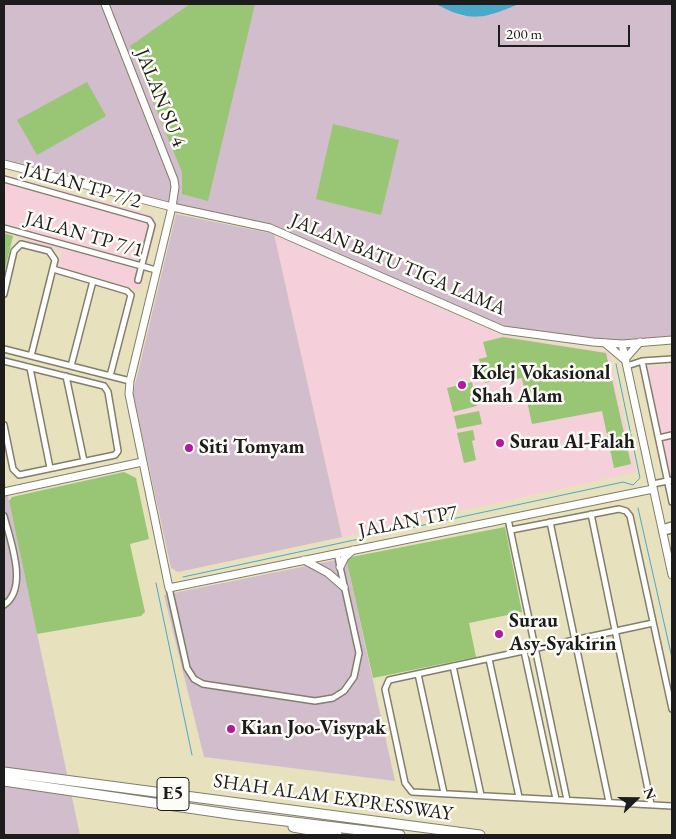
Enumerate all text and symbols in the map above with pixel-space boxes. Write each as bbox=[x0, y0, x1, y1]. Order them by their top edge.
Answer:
scale bar bbox=[501, 15, 634, 47]
text: 200 m bbox=[506, 24, 542, 43]
street label: JALAN SU 4 bbox=[129, 45, 191, 151]
street label: JALAN TP 7/2 bbox=[20, 158, 144, 214]
street label: JALAN TP 7/1 bbox=[22, 207, 146, 263]
street label: JALAN BATU TIGA LAMA bbox=[287, 209, 509, 321]
place label: Kolej Vokasional Shah Alam bbox=[472, 362, 611, 409]
marker: Kolej Vokasional Shah Alam bbox=[456, 379, 468, 391]
place label: Surau Al-Falah bbox=[510, 431, 635, 455]
place label: Siti Tomyam bbox=[199, 436, 305, 460]
marker: Surau Al-Falah bbox=[494, 437, 506, 449]
marker: Siti Tomyam bbox=[183, 442, 195, 454]
street label: JALAN TP7 bbox=[357, 501, 459, 543]
place label: Surau Asy-Syakirin bbox=[509, 610, 617, 657]
marker: Surau Asy-Syakirin bbox=[493, 628, 505, 640]
place label: Kian Joo-Visypak bbox=[241, 717, 386, 741]
marker: Kian Joo-Visypak bbox=[225, 723, 237, 735]
street label: SHAH ALAM EXPRESSWAY bbox=[212, 769, 454, 827]
north arrow bbox=[611, 774, 661, 824]
road number: E5 bbox=[157, 778, 189, 811]
text: N bbox=[639, 785, 660, 802]

